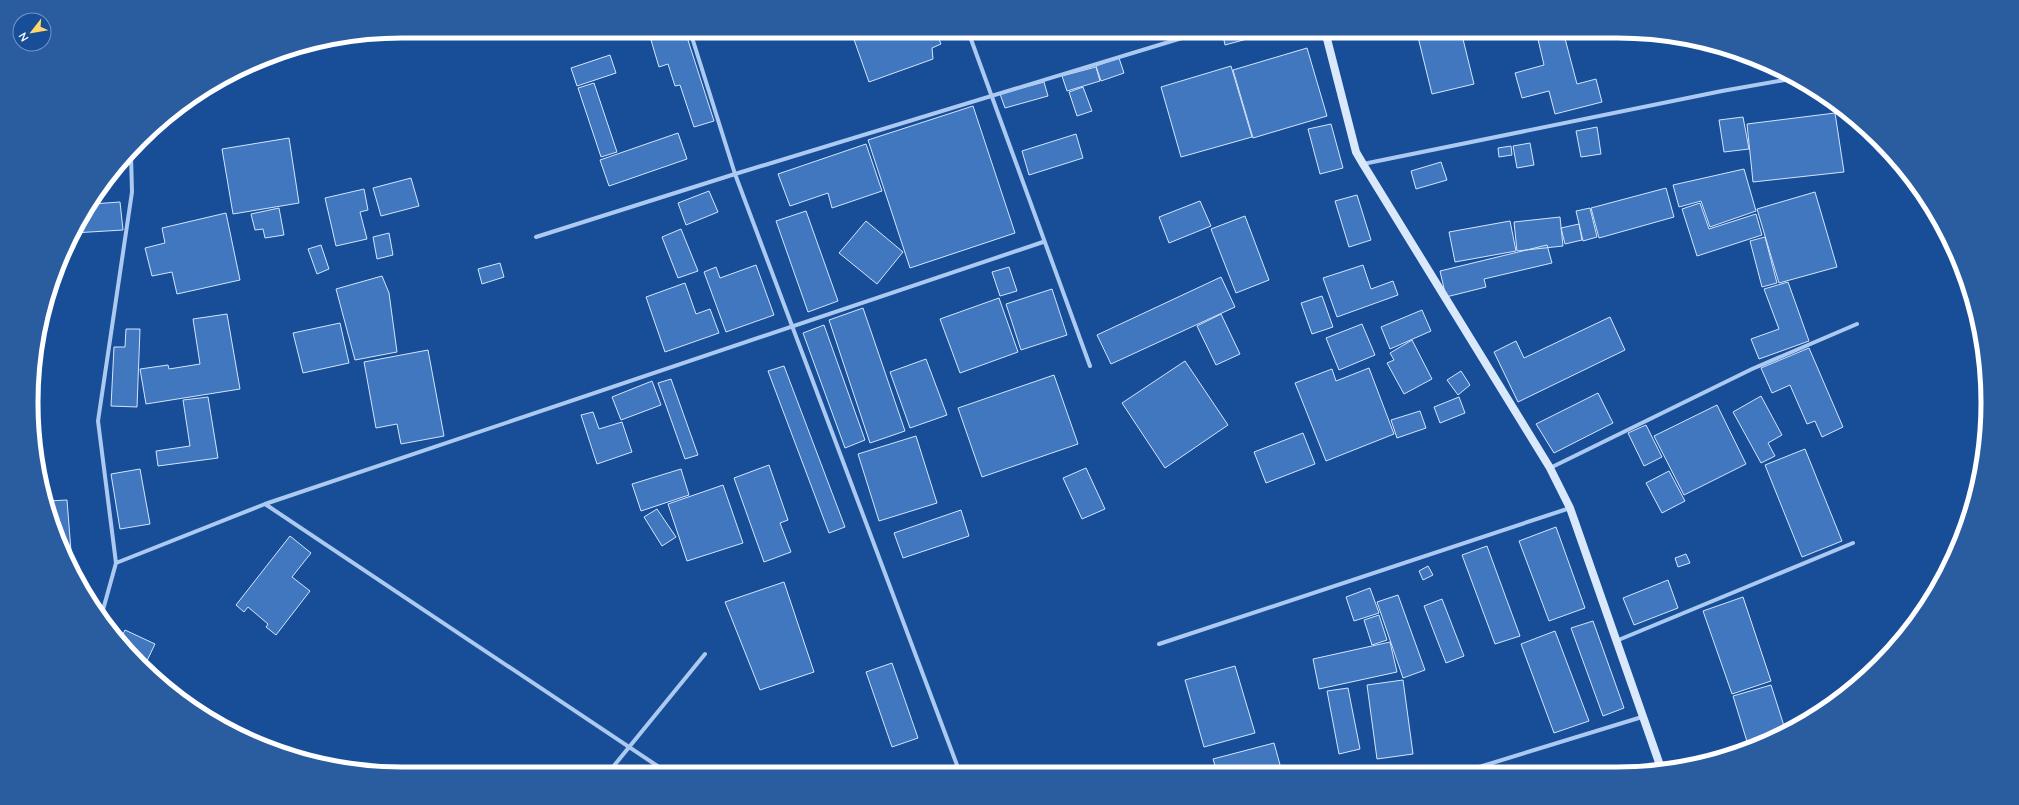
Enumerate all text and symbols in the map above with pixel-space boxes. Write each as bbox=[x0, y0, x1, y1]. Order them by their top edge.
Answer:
north arrow bbox=[12, 12, 52, 52]
text: N bbox=[15, 30, 32, 44]

